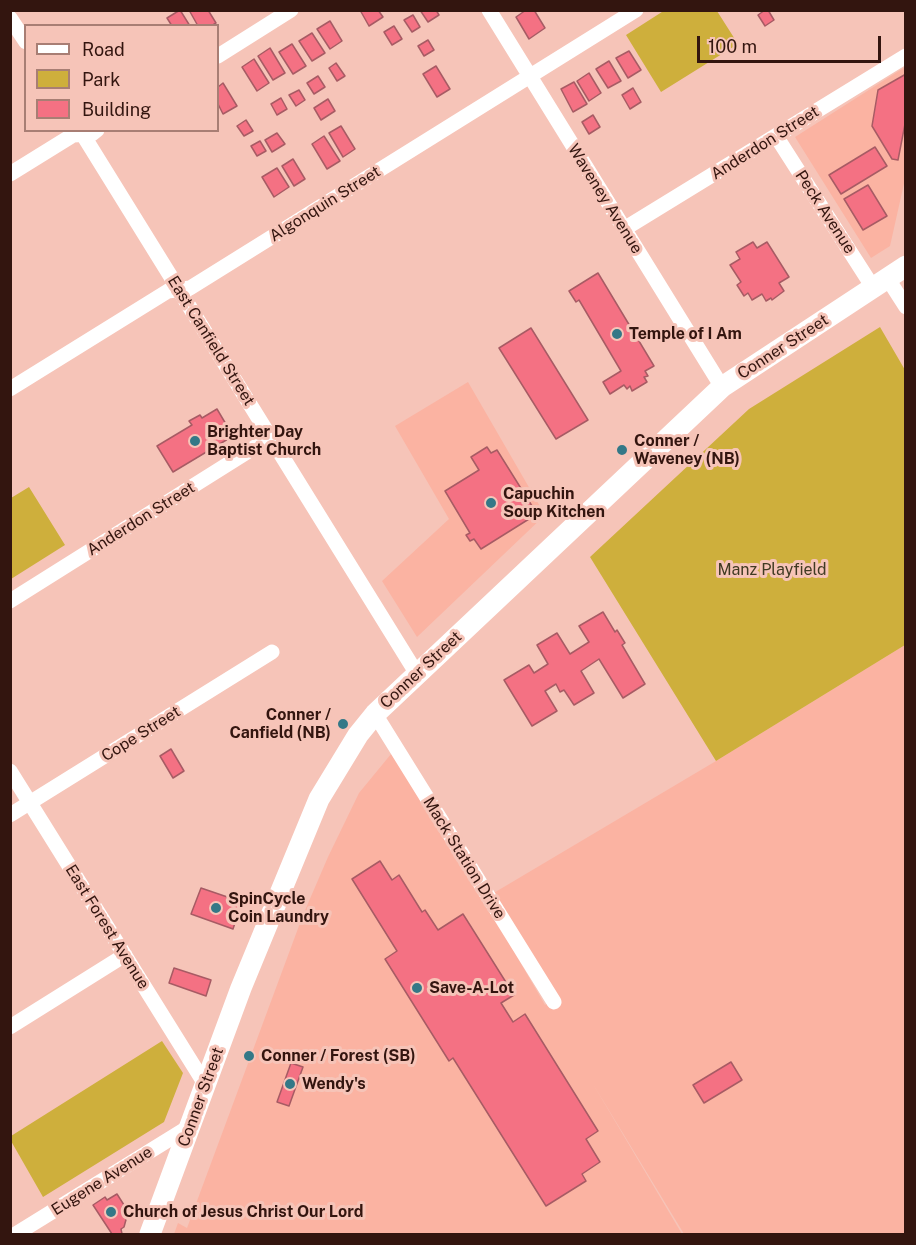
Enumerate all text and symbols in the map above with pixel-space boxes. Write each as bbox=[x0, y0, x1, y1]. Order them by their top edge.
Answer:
legend bbox=[24, 24, 219, 132]
scale bar bbox=[700, 24, 884, 62]
text: 100 m bbox=[708, 36, 757, 57]
text: Road bbox=[82, 39, 125, 60]
text: Park bbox=[82, 69, 120, 90]
text: Building bbox=[82, 99, 151, 120]
street label: Anderdon Street bbox=[707, 102, 823, 184]
street label: Waveney Avenue bbox=[564, 141, 646, 257]
street label: Algonquin Street bbox=[266, 162, 384, 246]
street label: Peck Avenue bbox=[791, 167, 859, 257]
street label: East Canfield Street bbox=[163, 273, 259, 409]
street label: Conner Street bbox=[734, 311, 832, 383]
place label: Temple of I Am bbox=[629, 324, 742, 344]
marker: Temple of I Am bbox=[610, 327, 624, 341]
place label: Brighter Day Baptist Church bbox=[207, 422, 321, 460]
place label: Conner / Waveney (NB) bbox=[634, 431, 740, 469]
marker: Brighter Day Baptist Church bbox=[188, 434, 202, 448]
marker: Conner / Waveney (NB) bbox=[615, 443, 629, 457]
street label: Anderdon Street bbox=[83, 478, 199, 560]
place label: Capuchin Soup Kitchen bbox=[503, 484, 605, 522]
marker: Capuchin Soup Kitchen bbox=[484, 496, 498, 510]
park label: Manz Playfield bbox=[717, 560, 827, 580]
street label: Conner Street bbox=[376, 627, 466, 713]
street label: Cope Street bbox=[98, 702, 184, 766]
place label: Conner / Canfield (NB) bbox=[229, 705, 331, 743]
marker: Conner / Canfield (NB) bbox=[336, 717, 350, 731]
street label: Mack Station Drive bbox=[419, 793, 509, 923]
street label: East Forest Avenue bbox=[61, 861, 153, 993]
place label: SpinCycle Coin Laundry bbox=[228, 889, 329, 927]
marker: SpinCycle Coin Laundry bbox=[209, 901, 223, 915]
place label: Save-A-Lot bbox=[429, 978, 514, 998]
marker: Save-A-Lot bbox=[410, 981, 424, 995]
street label: Conner Street bbox=[174, 1045, 228, 1149]
place label: Conner / Forest (SB) bbox=[261, 1046, 416, 1066]
marker: Conner / Forest (SB) bbox=[242, 1049, 256, 1063]
place label: Wendy's bbox=[302, 1074, 366, 1094]
marker: Wendy's bbox=[283, 1077, 297, 1091]
street label: Eugene Avenue bbox=[48, 1142, 156, 1220]
place label: Church of Jesus Christ Our Lord bbox=[123, 1202, 363, 1222]
marker: Church of Jesus Christ Our Lord bbox=[104, 1205, 118, 1219]

